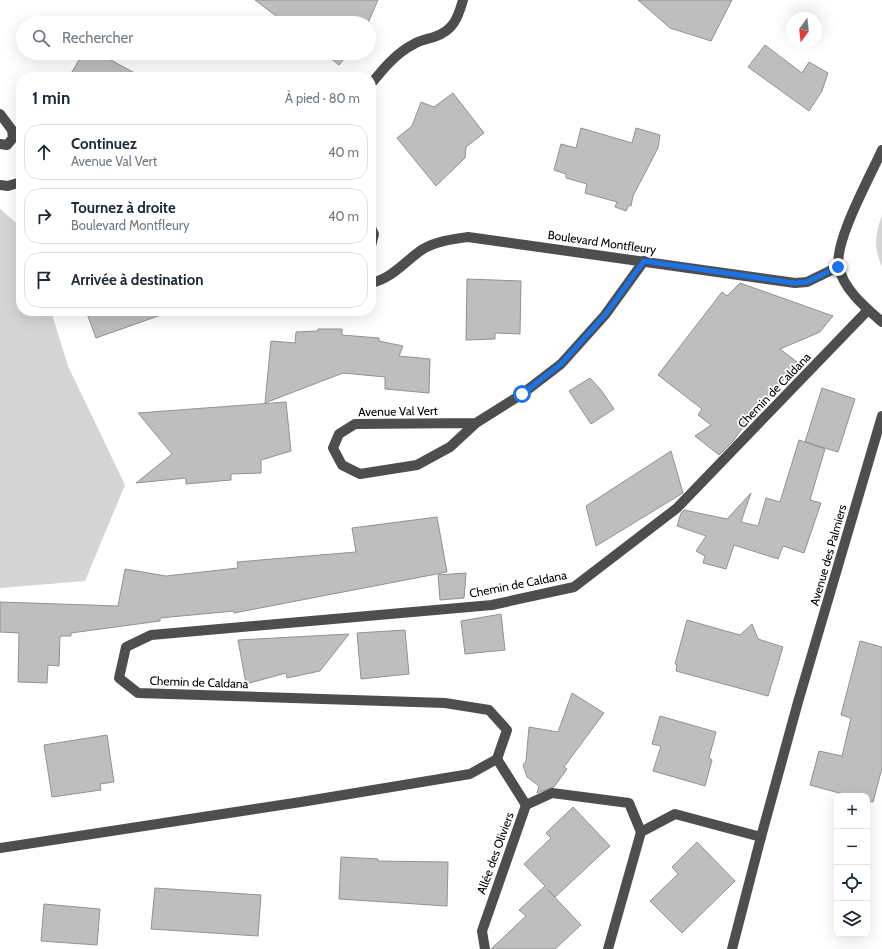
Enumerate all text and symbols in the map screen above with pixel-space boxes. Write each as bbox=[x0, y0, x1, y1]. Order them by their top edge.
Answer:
north arrow bbox=[786, 12, 822, 48]
search box bbox=[16, 16, 376, 60]
icon: search bbox=[30, 27, 52, 49]
text: Rechercher bbox=[62, 29, 133, 47]
text: 1 min bbox=[32, 88, 70, 108]
text: À pied · 80 m bbox=[285, 90, 360, 106]
text: Continuez bbox=[71, 135, 137, 153]
icon: ahead bbox=[33, 141, 55, 163]
text: 40 m bbox=[328, 144, 359, 160]
text: Avenue Val Vert bbox=[71, 153, 157, 169]
text: Tournez à droite bbox=[71, 199, 176, 217]
icon: right bbox=[33, 205, 55, 227]
text: 40 m bbox=[328, 208, 359, 224]
text: Boulevard Montfleury bbox=[71, 217, 190, 233]
street label: Boulevard Montfleury bbox=[547, 227, 657, 257]
route end bbox=[829, 258, 847, 276]
icon: arrive bbox=[33, 269, 55, 291]
text: Arrivée à destination bbox=[71, 271, 203, 289]
street label: Chemin de Caldana bbox=[734, 349, 814, 431]
route start bbox=[513, 385, 531, 403]
street label: Avenue Val Vert bbox=[358, 403, 438, 419]
street label: Avenue des Palmiers bbox=[806, 503, 850, 607]
street label: Chemin de Caldana bbox=[468, 567, 568, 601]
street label: Chemin de Caldana bbox=[149, 673, 249, 691]
map controls bbox=[834, 793, 870, 937]
button: + bbox=[834, 793, 870, 829]
street label: Allée des Oliviers bbox=[473, 810, 517, 896]
button: − bbox=[834, 829, 870, 865]
button: locate bbox=[834, 865, 870, 901]
button: layers bbox=[834, 901, 870, 937]

